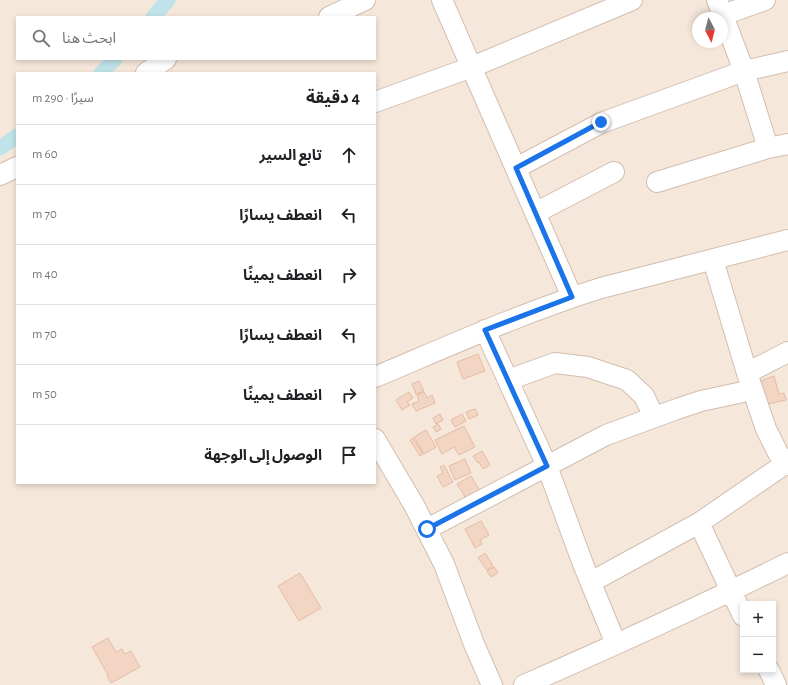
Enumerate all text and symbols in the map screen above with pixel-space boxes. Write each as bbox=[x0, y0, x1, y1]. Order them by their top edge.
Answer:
north arrow bbox=[692, 12, 728, 48]
search box bbox=[16, 16, 376, 60]
icon: search bbox=[30, 27, 52, 49]
text: ابحث هنا bbox=[62, 31, 116, 46]
text: 4 دقيقة bbox=[306, 89, 360, 106]
text: سيرًا · 290 m bbox=[32, 92, 94, 105]
route end bbox=[592, 113, 610, 131]
icon: ahead bbox=[338, 144, 360, 166]
text: 60 m bbox=[32, 148, 58, 161]
text: تابع السير bbox=[260, 148, 322, 163]
icon: left bbox=[338, 204, 360, 226]
text: 70 m bbox=[32, 208, 57, 221]
text: انعطف يسارًا bbox=[239, 208, 322, 223]
icon: right bbox=[338, 264, 360, 286]
text: 40 m bbox=[32, 268, 58, 281]
text: انعطف يمينًا bbox=[243, 268, 322, 283]
icon: left bbox=[338, 324, 360, 346]
text: 70 m bbox=[32, 328, 57, 341]
text: انعطف يسارًا bbox=[239, 328, 322, 343]
icon: right bbox=[338, 384, 360, 406]
text: 50 m bbox=[32, 388, 57, 401]
text: انعطف يمينًا bbox=[243, 388, 322, 403]
icon: arrive bbox=[338, 444, 360, 466]
text: الوصول إلى الوجهة bbox=[204, 448, 322, 463]
route start bbox=[418, 520, 436, 538]
map controls bbox=[740, 601, 776, 673]
button: + bbox=[740, 601, 776, 637]
button: − bbox=[740, 637, 776, 673]

